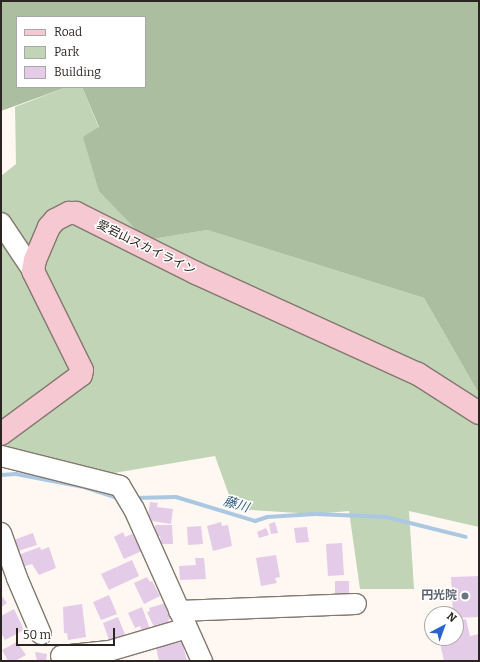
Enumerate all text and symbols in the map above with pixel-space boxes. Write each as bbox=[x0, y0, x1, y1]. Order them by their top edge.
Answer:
legend bbox=[16, 16, 146, 88]
text: Road bbox=[54, 25, 82, 39]
text: Park bbox=[54, 45, 79, 59]
text: Building bbox=[54, 65, 101, 79]
street label: 愛宕山スカイライン bbox=[94, 218, 198, 278]
water label: 藤川 bbox=[221, 494, 251, 516]
place label: 円光院 bbox=[421, 589, 457, 603]
marker: 円光院 bbox=[460, 591, 470, 601]
north arrow bbox=[424, 606, 464, 646]
text: N bbox=[444, 610, 459, 625]
scale bar bbox=[18, 620, 117, 646]
text: 50 m bbox=[23, 628, 51, 642]

